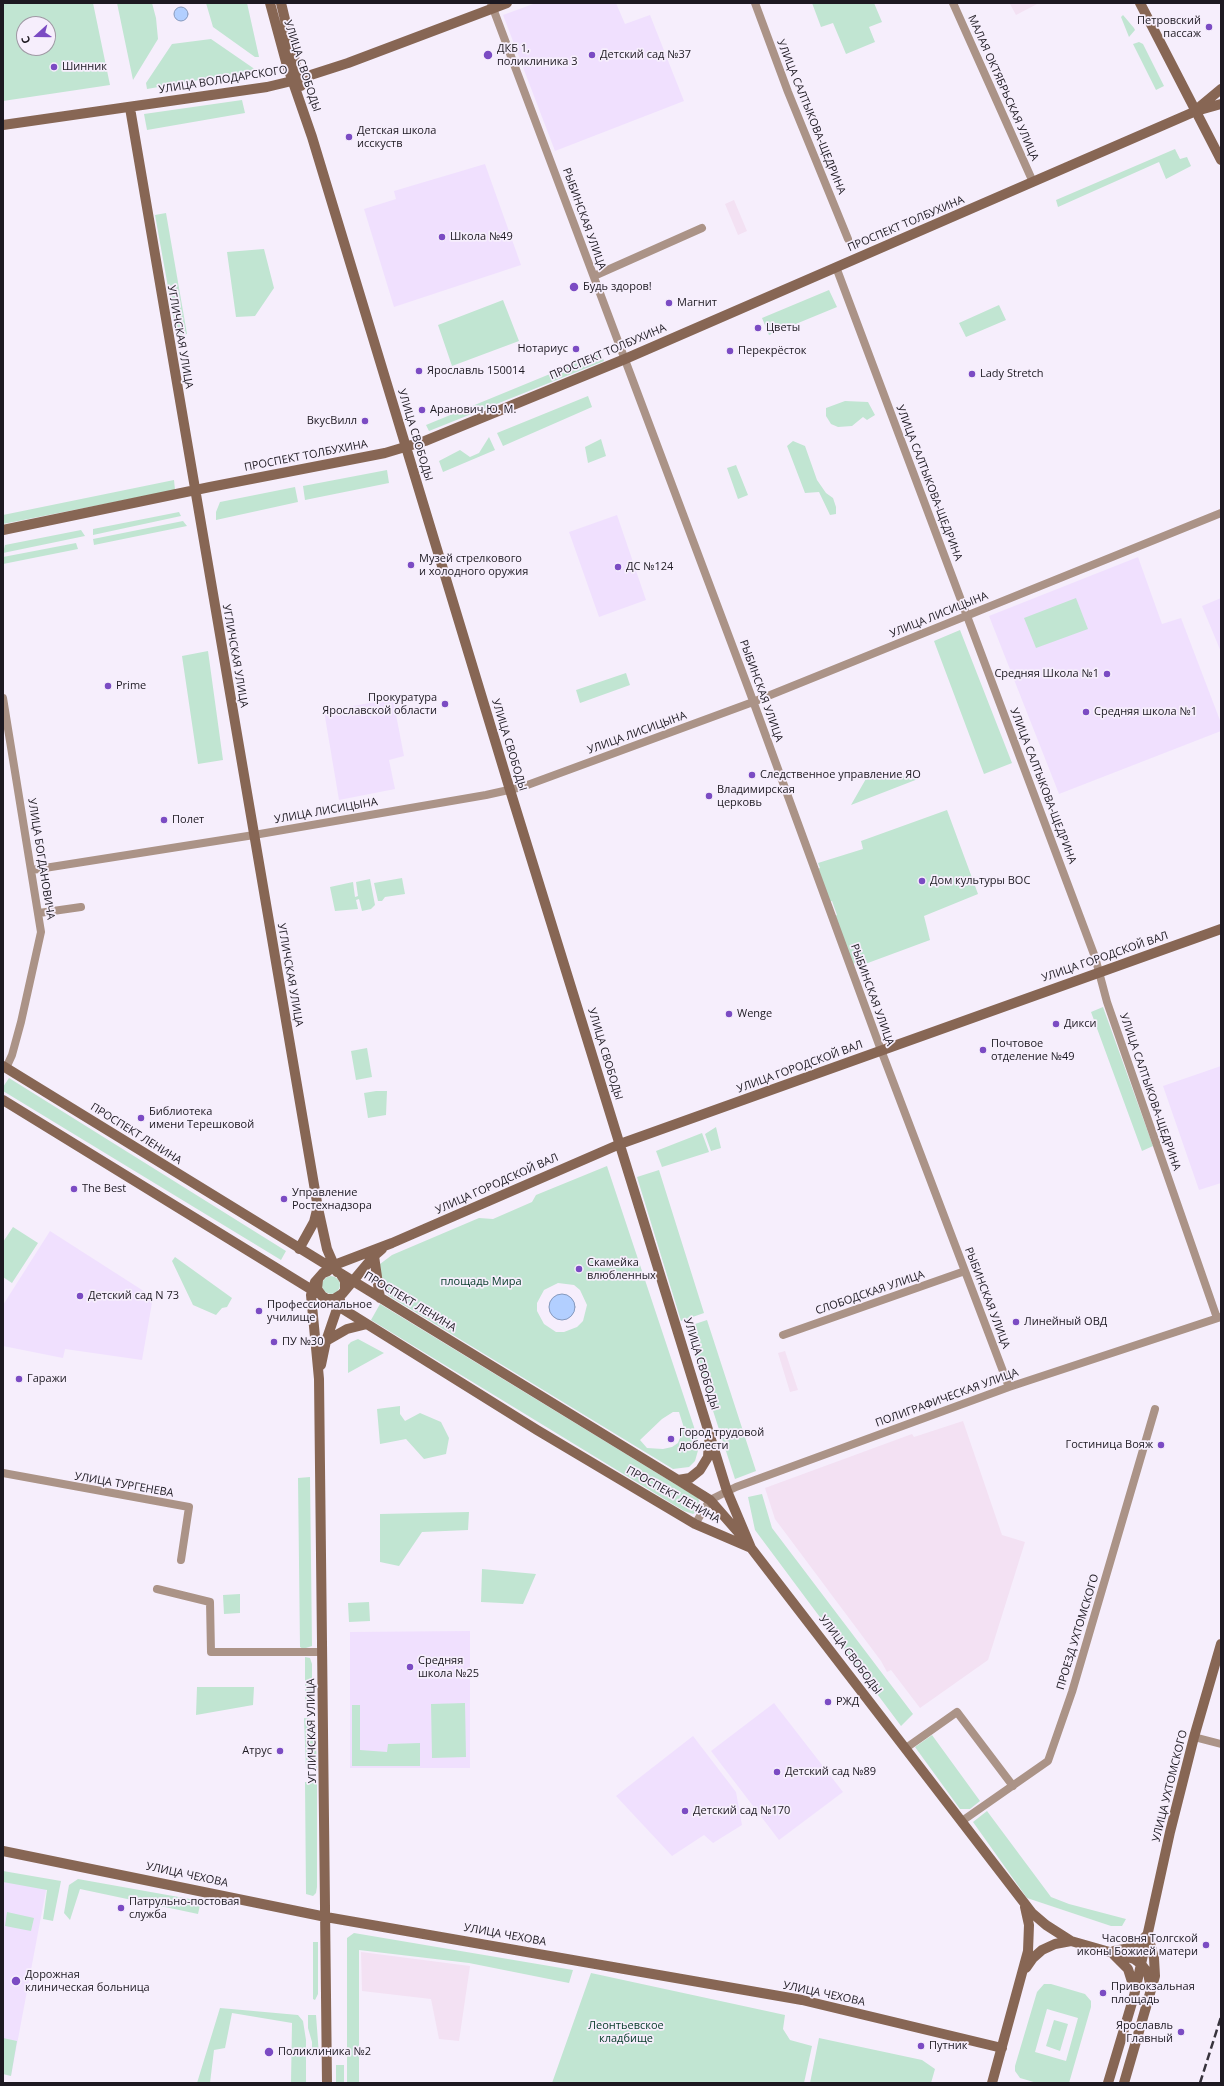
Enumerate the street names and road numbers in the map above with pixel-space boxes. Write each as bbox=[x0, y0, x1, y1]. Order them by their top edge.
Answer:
street label: МАЛАЯ ОКТЯБРЬСКАЯ УЛИЦА bbox=[965, 13, 1041, 163]
street label: УЛИЦА СВОБОДЫ bbox=[281, 19, 323, 113]
street label: УЛИЦА САЛТЫКОВА-ЩЕДРИНА bbox=[774, 38, 848, 196]
street label: УЛИЦА ВОЛОДАРСКОГО bbox=[158, 63, 288, 97]
street label: РЫБИНСКАЯ УЛИЦА bbox=[559, 166, 609, 272]
street label: ПРОСПЕКТ ТОЛБУХИНА bbox=[846, 193, 966, 255]
street label: УГЛИЧСКАЯ УЛИЦА bbox=[164, 284, 196, 390]
street label: ПРОСПЕКТ ТОЛБУХИНА bbox=[548, 321, 668, 383]
street label: УЛИЦА СВОБОДЫ bbox=[395, 387, 435, 483]
street label: УЛИЦА САЛТЫКОВА-ЩЕДРИНА bbox=[893, 403, 965, 563]
street label: ПРОСПЕКТ ТОЛБУХИНА bbox=[243, 438, 369, 474]
street label: УЛИЦА ЛИСИЦЫНА bbox=[888, 589, 990, 641]
street label: УГЛИЧСКАЯ УЛИЦА bbox=[219, 603, 251, 709]
street label: РЫБИНСКАЯ УЛИЦА bbox=[736, 638, 786, 744]
street label: УЛИЦА СВОБОДЫ bbox=[489, 697, 529, 793]
street label: УЛИЦА САЛТЫКОВА-ЩЕДРИНА bbox=[1007, 706, 1079, 866]
street label: УЛИЦА ЛИСИЦЫНА bbox=[586, 709, 688, 757]
street label: УЛИЦА ЛИСИЦЫНА bbox=[273, 795, 379, 827]
street label: УЛИЦА БОГДАНОВИЧА bbox=[25, 797, 57, 921]
street label: УГЛИЧСКАЯ УЛИЦА bbox=[274, 922, 306, 1028]
street label: УЛИЦА ГОРОДСКОЙ ВАЛ bbox=[1040, 929, 1170, 985]
street label: РЫБИНСКАЯ УЛИЦА bbox=[847, 942, 897, 1048]
street label: УЛИЦА СВОБОДЫ bbox=[585, 1006, 625, 1102]
street label: УЛИЦА САЛТЫКОВА-ЩЕДРИНА bbox=[1117, 1011, 1183, 1173]
street label: УЛИЦА ГОРОДСКОЙ ВАЛ bbox=[735, 1038, 865, 1096]
street label: ПРОСПЕКТ ЛЕНИНА bbox=[88, 1101, 184, 1167]
street label: УЛИЦА ГОРОДСКОЙ ВАЛ bbox=[434, 1151, 560, 1217]
street label: РЫБИНСКАЯ УЛИЦА bbox=[962, 1245, 1012, 1351]
street label: СЛОБОДСКАЯ УЛИЦА bbox=[814, 1268, 926, 1318]
street label: ПРОСПЕКТ ЛЕНИНА bbox=[361, 1269, 459, 1335]
street label: УЛИЦА СВОБОДЫ bbox=[681, 1316, 721, 1412]
street label: ПОЛИГРАФИЧЕСКАЯ УЛИЦА bbox=[874, 1366, 1020, 1430]
street label: ПРОСПЕКТ ЛЕНИНА bbox=[624, 1464, 722, 1526]
street label: УЛИЦА ТУРГЕНЕВА bbox=[73, 1470, 175, 1500]
street label: ПРОЕЗД УХТОМСКОГО bbox=[1054, 1573, 1102, 1691]
street label: УЛИЦА СВОБОДЫ bbox=[816, 1613, 884, 1697]
street label: УГЛИЧСКАЯ УЛИЦА bbox=[304, 1679, 320, 1783]
street label: УЛИЦА УХТОМСКОГО bbox=[1150, 1729, 1190, 1843]
street label: УЛИЦА ЧЕХОВА bbox=[145, 1860, 229, 1890]
street label: УЛИЦА ЧЕХОВА bbox=[463, 1921, 547, 1949]
street label: УЛИЦА ЧЕХОВА bbox=[782, 1979, 866, 2009]

